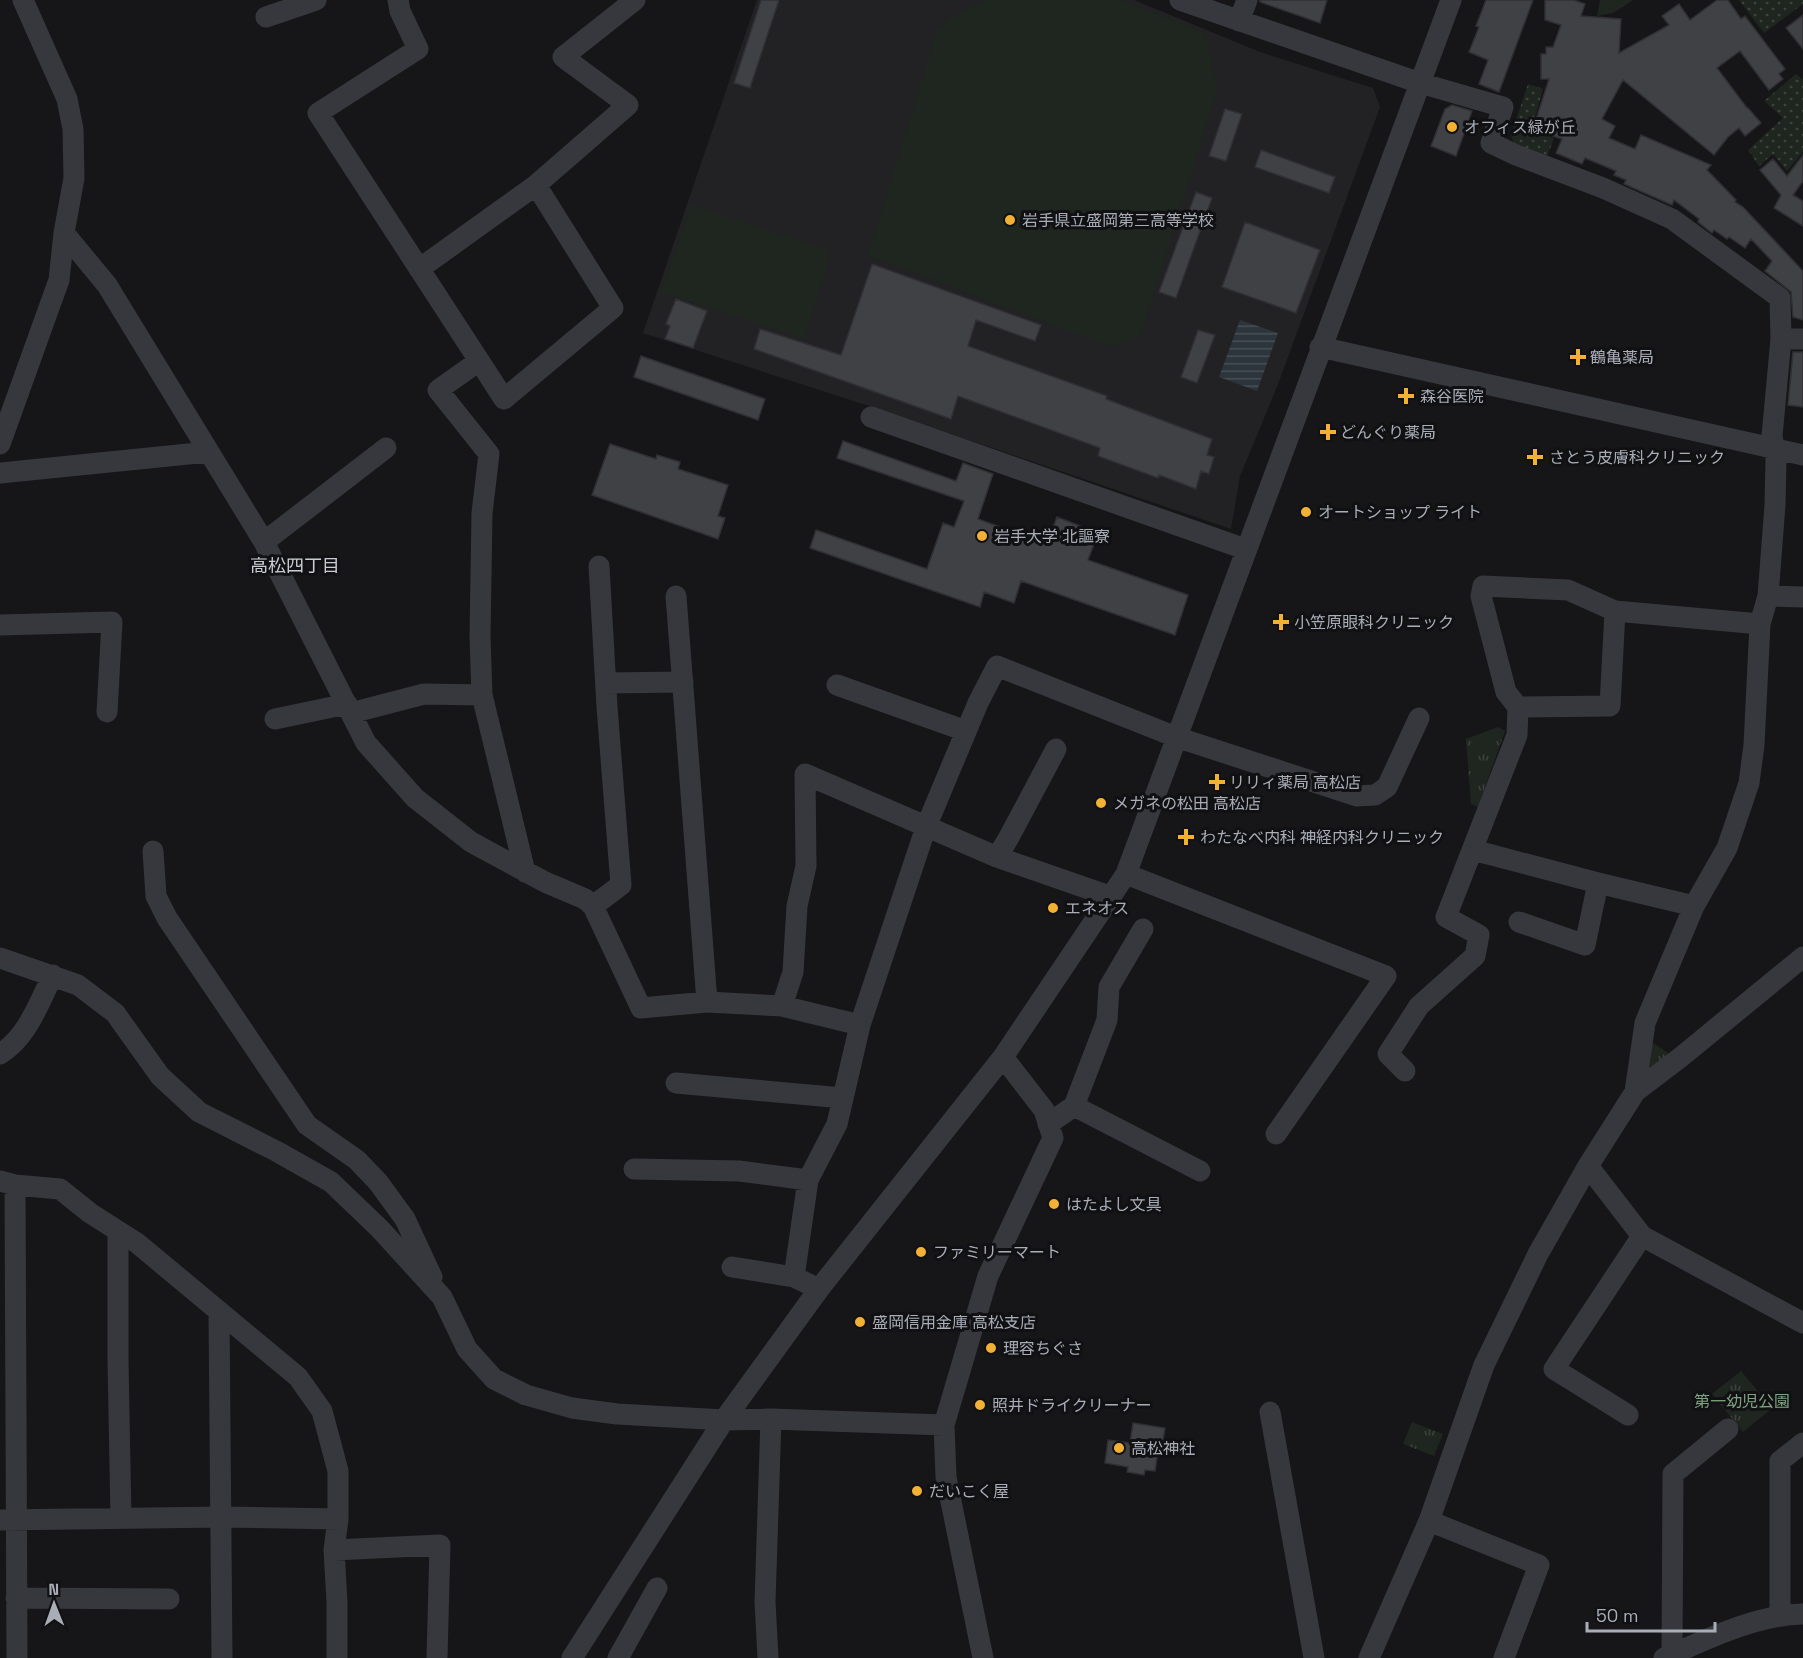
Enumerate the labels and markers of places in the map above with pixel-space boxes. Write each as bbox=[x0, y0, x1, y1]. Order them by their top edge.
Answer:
place label: オフィス緑が丘 bbox=[1464, 117, 1576, 138]
marker: オフィス緑が丘 bbox=[1445, 120, 1459, 134]
place label: 岩手県立盛岡第三高等学校 bbox=[1022, 210, 1214, 231]
marker: 岩手県立盛岡第三高等学校 bbox=[1003, 213, 1017, 227]
place label: 鶴亀薬局 bbox=[1590, 347, 1654, 368]
marker: 鶴亀薬局 bbox=[1571, 350, 1585, 364]
place label: 森谷医院 bbox=[1420, 386, 1484, 407]
marker: 森谷医院 bbox=[1397, 387, 1415, 405]
place label: どんぐり薬局 bbox=[1340, 422, 1436, 443]
marker: どんぐり薬局 bbox=[1321, 425, 1335, 439]
place label: さとう皮膚科クリニック bbox=[1549, 447, 1725, 468]
marker: さとう皮膚科クリニック bbox=[1526, 448, 1544, 466]
place label: オートショップ ライト bbox=[1318, 502, 1482, 523]
marker: オートショップ ライト bbox=[1299, 505, 1313, 519]
place label: 岩手大学 北謳寮 bbox=[994, 526, 1110, 547]
marker: 岩手大学 北謳寮 bbox=[975, 529, 989, 543]
place label: 小笠原眼科クリニック bbox=[1294, 612, 1454, 633]
marker: 小笠原眼科クリニック bbox=[1272, 613, 1290, 631]
place label: リリィ薬局 高松店 bbox=[1229, 772, 1361, 793]
marker: リリィ薬局 高松店 bbox=[1210, 775, 1224, 789]
place label: メガネの松田 高松店 bbox=[1113, 793, 1261, 814]
marker: メガネの松田 高松店 bbox=[1094, 796, 1108, 810]
place label: わたなべ内科 神経内科クリニック bbox=[1200, 827, 1444, 848]
marker: わたなべ内科 神経内科クリニック bbox=[1177, 828, 1195, 846]
place label: エネオス bbox=[1065, 898, 1129, 919]
marker: エネオス bbox=[1046, 901, 1060, 915]
place label: はたよし文具 bbox=[1066, 1194, 1162, 1215]
marker: はたよし文具 bbox=[1047, 1197, 1061, 1211]
place label: ファミリーマート bbox=[933, 1242, 1061, 1263]
marker: ファミリーマート bbox=[914, 1245, 928, 1259]
place label: 盛岡信用金庫 高松支店 bbox=[872, 1312, 1036, 1333]
marker: 盛岡信用金庫 高松支店 bbox=[853, 1315, 867, 1329]
place label: 理容ちぐさ bbox=[1003, 1338, 1083, 1359]
marker: 理容ちぐさ bbox=[984, 1341, 998, 1355]
place label: 照井ドライクリーナー bbox=[992, 1395, 1152, 1416]
marker: 照井ドライクリーナー bbox=[973, 1398, 987, 1412]
place label: 高松神社 bbox=[1131, 1438, 1195, 1459]
marker: 高松神社 bbox=[1112, 1441, 1126, 1455]
place label: だいこく屋 bbox=[929, 1481, 1009, 1502]
marker: だいこく屋 bbox=[910, 1484, 924, 1498]

